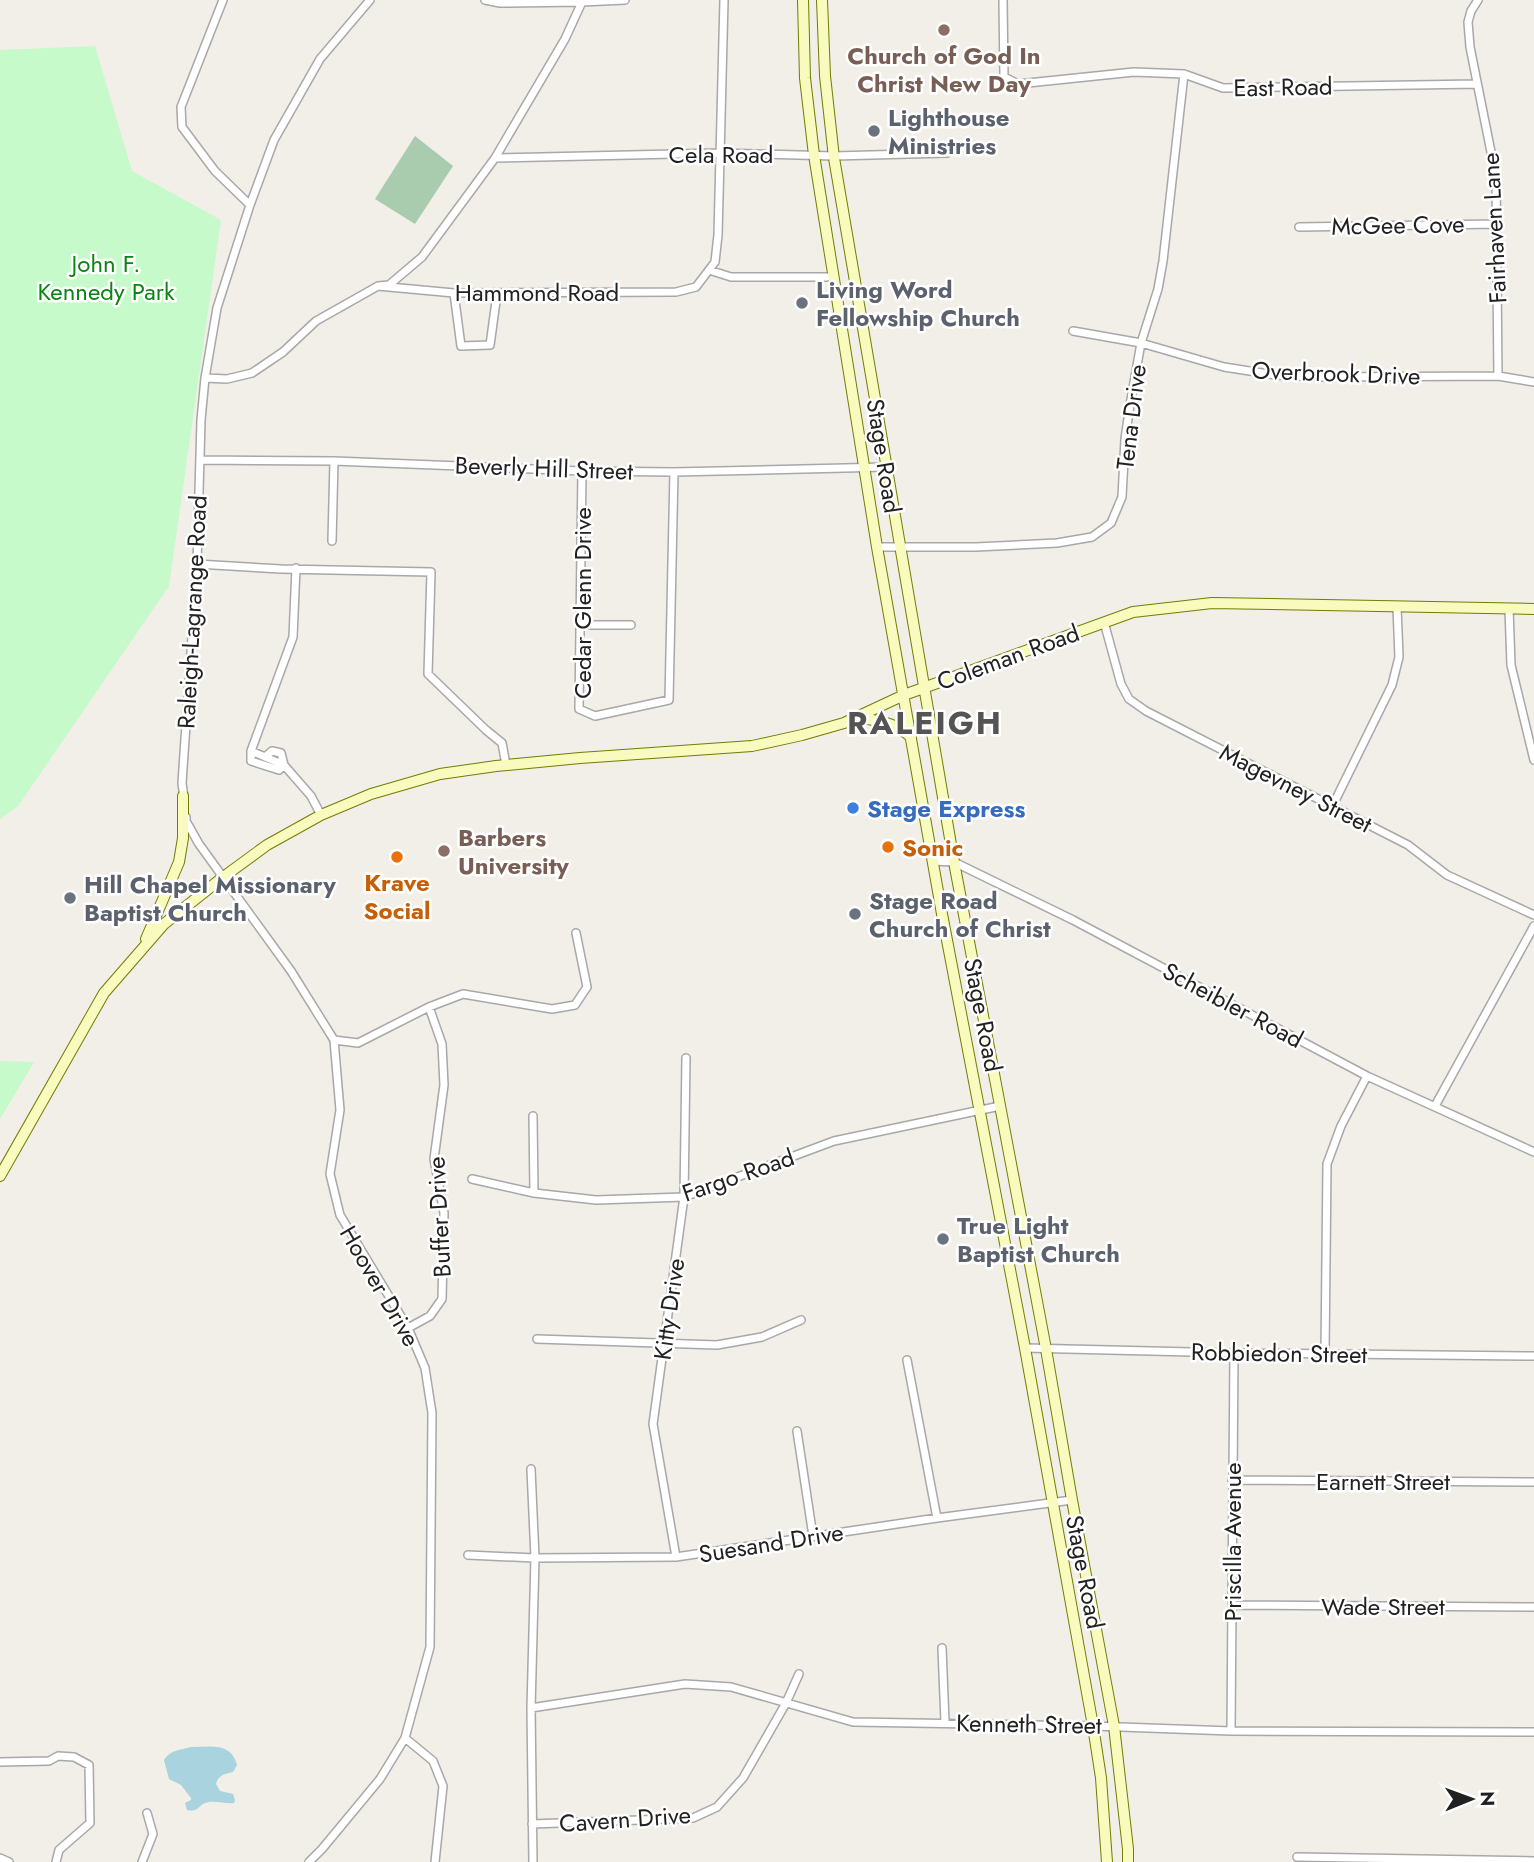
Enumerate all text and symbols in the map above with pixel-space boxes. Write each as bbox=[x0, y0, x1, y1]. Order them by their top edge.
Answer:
marker: Church of God In Christ New Day bbox=[936, 22, 952, 38]
place label: Church of God In Christ New Day bbox=[847, 38, 1041, 101]
street label: East Road bbox=[1233, 69, 1333, 105]
place label: Lighthouse Ministries bbox=[888, 100, 1010, 163]
marker: Lighthouse Ministries bbox=[866, 123, 882, 139]
street label: Cela Road bbox=[669, 137, 773, 172]
street label: Fairhaven Lane bbox=[1473, 152, 1515, 304]
street label: McGee Cove bbox=[1331, 206, 1465, 244]
park label: John F. Kennedy Park bbox=[38, 246, 175, 309]
place label: Living Word Fellowship Church bbox=[816, 272, 1020, 335]
street label: Hammond Road bbox=[455, 275, 619, 310]
marker: Living Word Fellowship Church bbox=[794, 295, 810, 311]
street label: Overbrook Drive bbox=[1251, 353, 1421, 393]
street label: Tena Drive bbox=[1107, 362, 1155, 472]
street label: Stage Road bbox=[858, 396, 910, 516]
street label: Beverly Hill Street bbox=[454, 447, 634, 489]
street label: Raleigh-Lagrange Road bbox=[168, 494, 216, 730]
street label: Cedar Glenn Drive bbox=[565, 507, 600, 699]
street label: Coleman Road bbox=[932, 615, 1084, 699]
district label: RALEIGH bbox=[847, 700, 1003, 746]
street label: Magevney Street bbox=[1214, 735, 1378, 842]
place label: Stage Express bbox=[867, 791, 1025, 826]
marker: Stage Express bbox=[845, 800, 861, 816]
place label: Barbers University bbox=[458, 820, 569, 883]
place label: Sonic bbox=[902, 830, 963, 865]
marker: Sonic bbox=[880, 839, 896, 855]
marker: Barbers University bbox=[436, 843, 452, 859]
marker: Krave Social bbox=[389, 849, 405, 865]
place label: Krave Social bbox=[363, 865, 431, 928]
place label: Hill Chapel Missionary Baptist Church bbox=[84, 867, 336, 930]
place label: Stage Road Church of Christ bbox=[869, 883, 1051, 946]
marker: Hill Chapel Missionary Baptist Church bbox=[62, 890, 78, 906]
marker: Stage Road Church of Christ bbox=[847, 906, 863, 922]
street label: Scheibler Road bbox=[1157, 953, 1309, 1057]
street label: Stage Road bbox=[955, 955, 1011, 1075]
street label: Fargo Road bbox=[677, 1139, 799, 1211]
street label: Buffer Drive bbox=[418, 1156, 460, 1278]
place label: True Light Baptist Church bbox=[957, 1208, 1120, 1271]
street label: Hoover Drive bbox=[331, 1219, 429, 1353]
marker: True Light Baptist Church bbox=[935, 1231, 951, 1247]
street label: Kitty Drive bbox=[645, 1256, 693, 1362]
street label: Robbiedon Street bbox=[1191, 1334, 1368, 1372]
street label: Priscilla Avenue bbox=[1215, 1462, 1250, 1622]
street label: Earnett Street bbox=[1316, 1464, 1450, 1499]
street label: Stage Road bbox=[1057, 1512, 1113, 1632]
street label: Suesand Drive bbox=[696, 1514, 846, 1572]
street label: Wade Street bbox=[1321, 1589, 1445, 1624]
street label: Kenneth Street bbox=[956, 1705, 1102, 1743]
north arrow bbox=[1436, 1764, 1506, 1834]
text: N bbox=[1474, 1791, 1501, 1806]
street label: Cavern Drive bbox=[558, 1797, 692, 1841]

